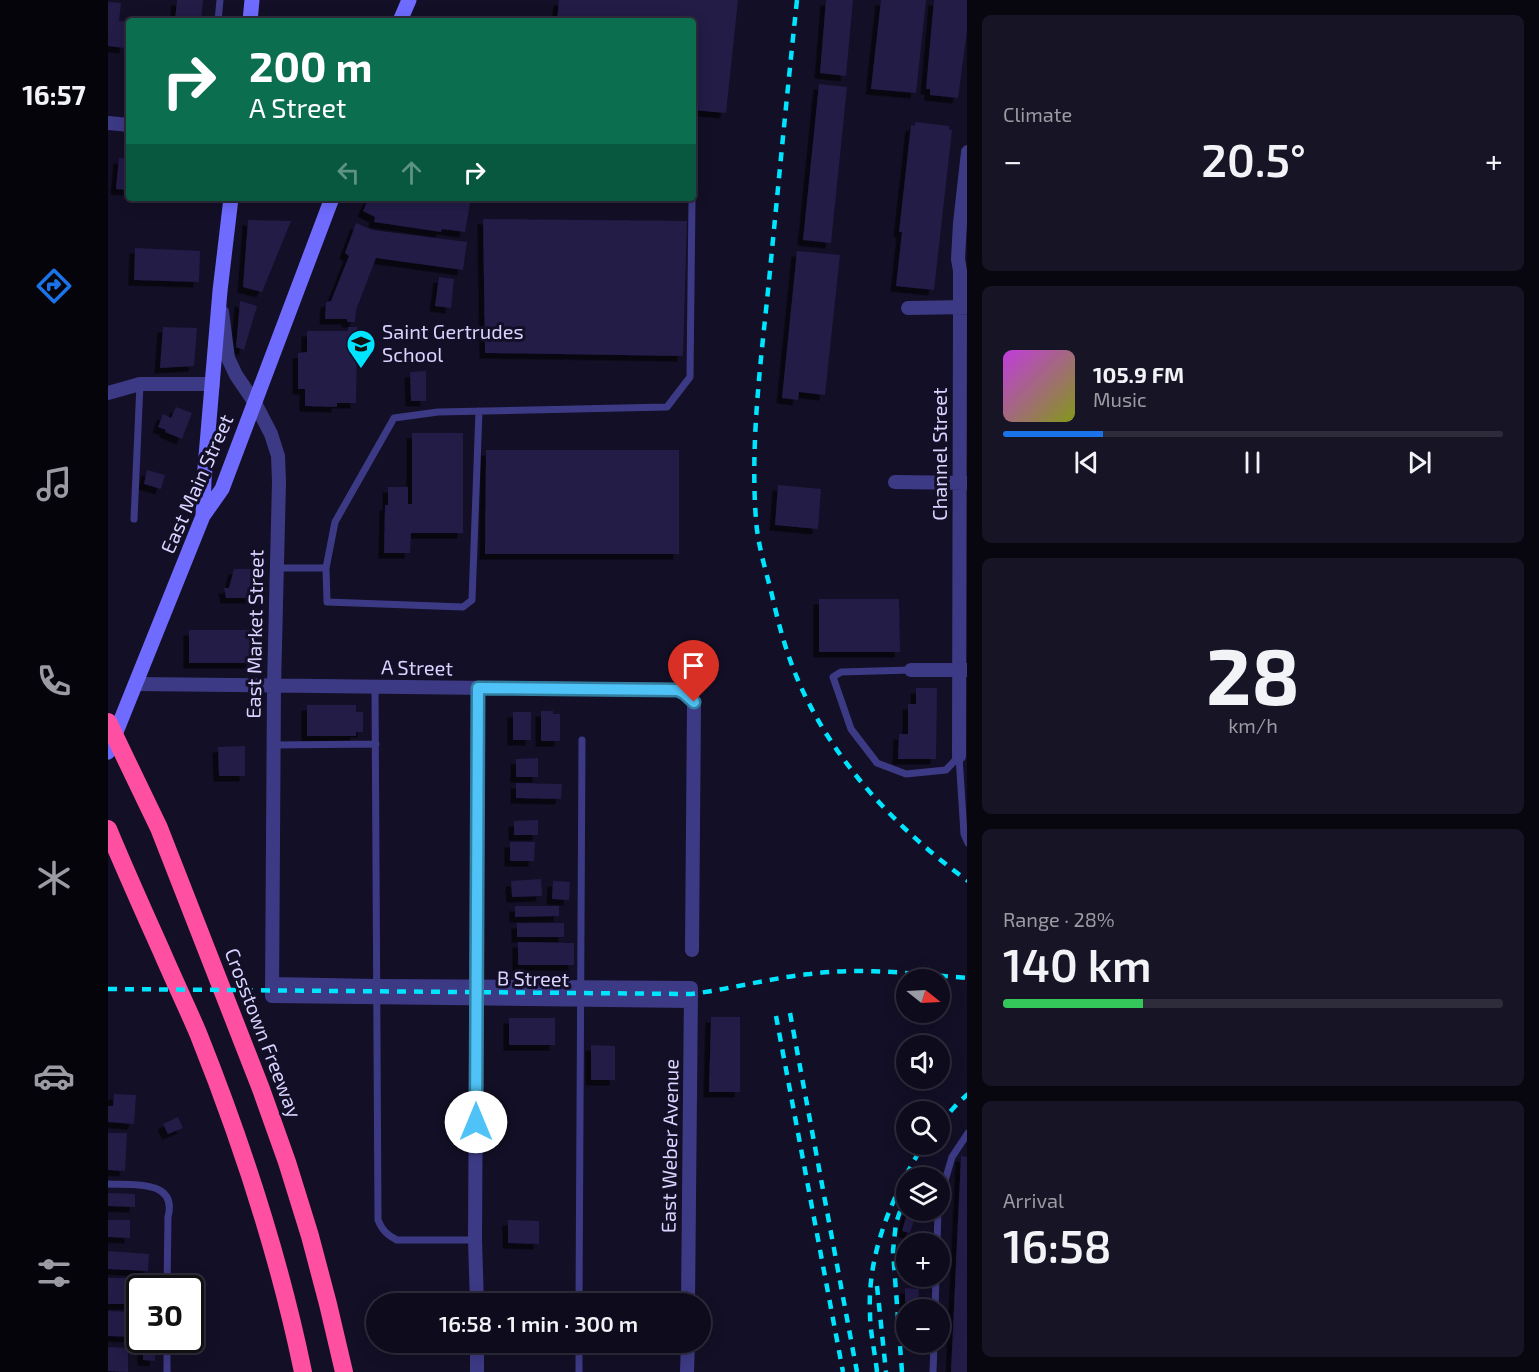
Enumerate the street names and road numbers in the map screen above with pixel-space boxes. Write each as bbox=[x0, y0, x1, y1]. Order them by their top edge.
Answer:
street label: Channel Street bbox=[927, 387, 951, 521]
street label: East Main Street bbox=[155, 410, 238, 557]
street label: East Market Street bbox=[241, 549, 267, 719]
street label: A Street bbox=[381, 654, 454, 680]
street label: Crosstown Freeway bbox=[220, 944, 308, 1121]
street label: B Street bbox=[497, 965, 570, 991]
street label: East Weber Avenue bbox=[655, 1059, 683, 1233]

